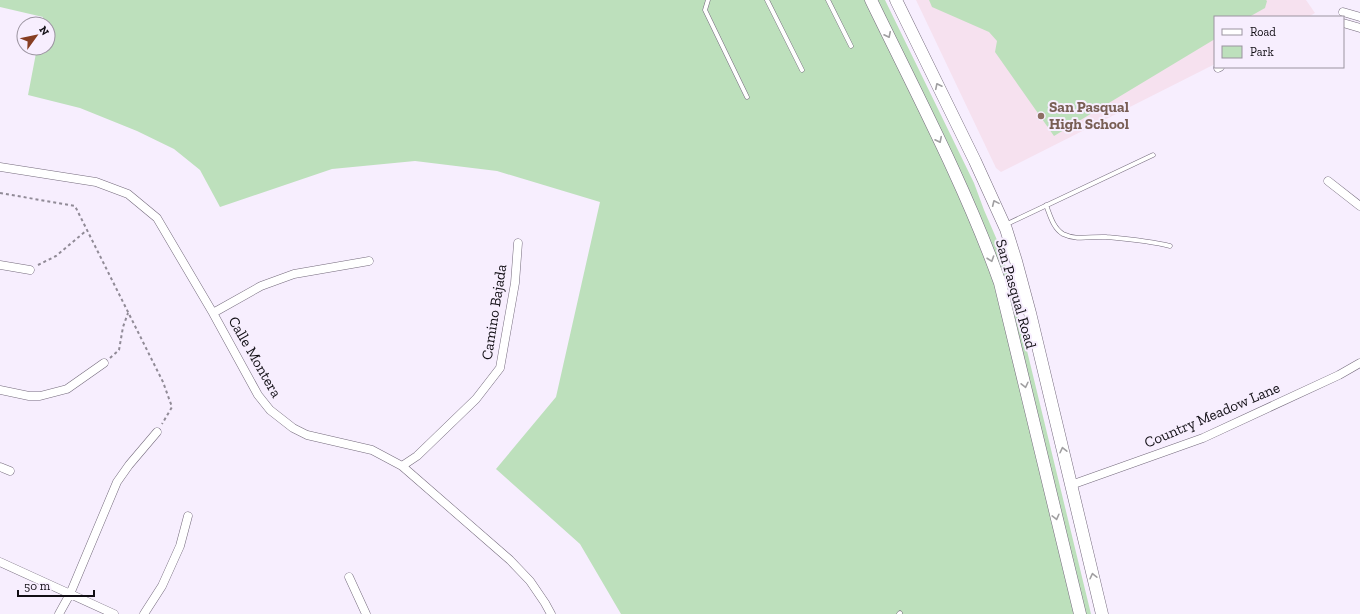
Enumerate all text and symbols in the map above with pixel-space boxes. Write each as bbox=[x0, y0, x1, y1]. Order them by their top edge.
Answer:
north arrow bbox=[16, 16, 56, 56]
legend bbox=[1214, 16, 1344, 68]
text: N bbox=[36, 24, 52, 38]
text: Road bbox=[1250, 25, 1276, 39]
one-way arrow bbox=[883, 31, 891, 38]
text: Park bbox=[1250, 45, 1275, 59]
one-way arrow bbox=[935, 83, 943, 91]
place label: San Pasqual High School bbox=[1049, 98, 1129, 133]
marker: San Pasqual High School bbox=[1036, 111, 1046, 121]
one-way arrow bbox=[934, 135, 942, 143]
one-way arrow bbox=[991, 200, 999, 207]
street label: San Pasqual Road bbox=[992, 237, 1040, 351]
one-way arrow bbox=[986, 256, 995, 263]
street label: Camino Bajada bbox=[478, 263, 510, 361]
street label: Calle Montera bbox=[225, 313, 285, 401]
street label: Country Meadow Lane bbox=[1141, 378, 1283, 452]
one-way arrow bbox=[1020, 382, 1028, 388]
one-way arrow bbox=[1059, 446, 1067, 453]
one-way arrow bbox=[1052, 514, 1060, 520]
scale bar bbox=[18, 572, 94, 598]
one-way arrow bbox=[1090, 573, 1098, 579]
text: 50 m bbox=[24, 579, 51, 593]

